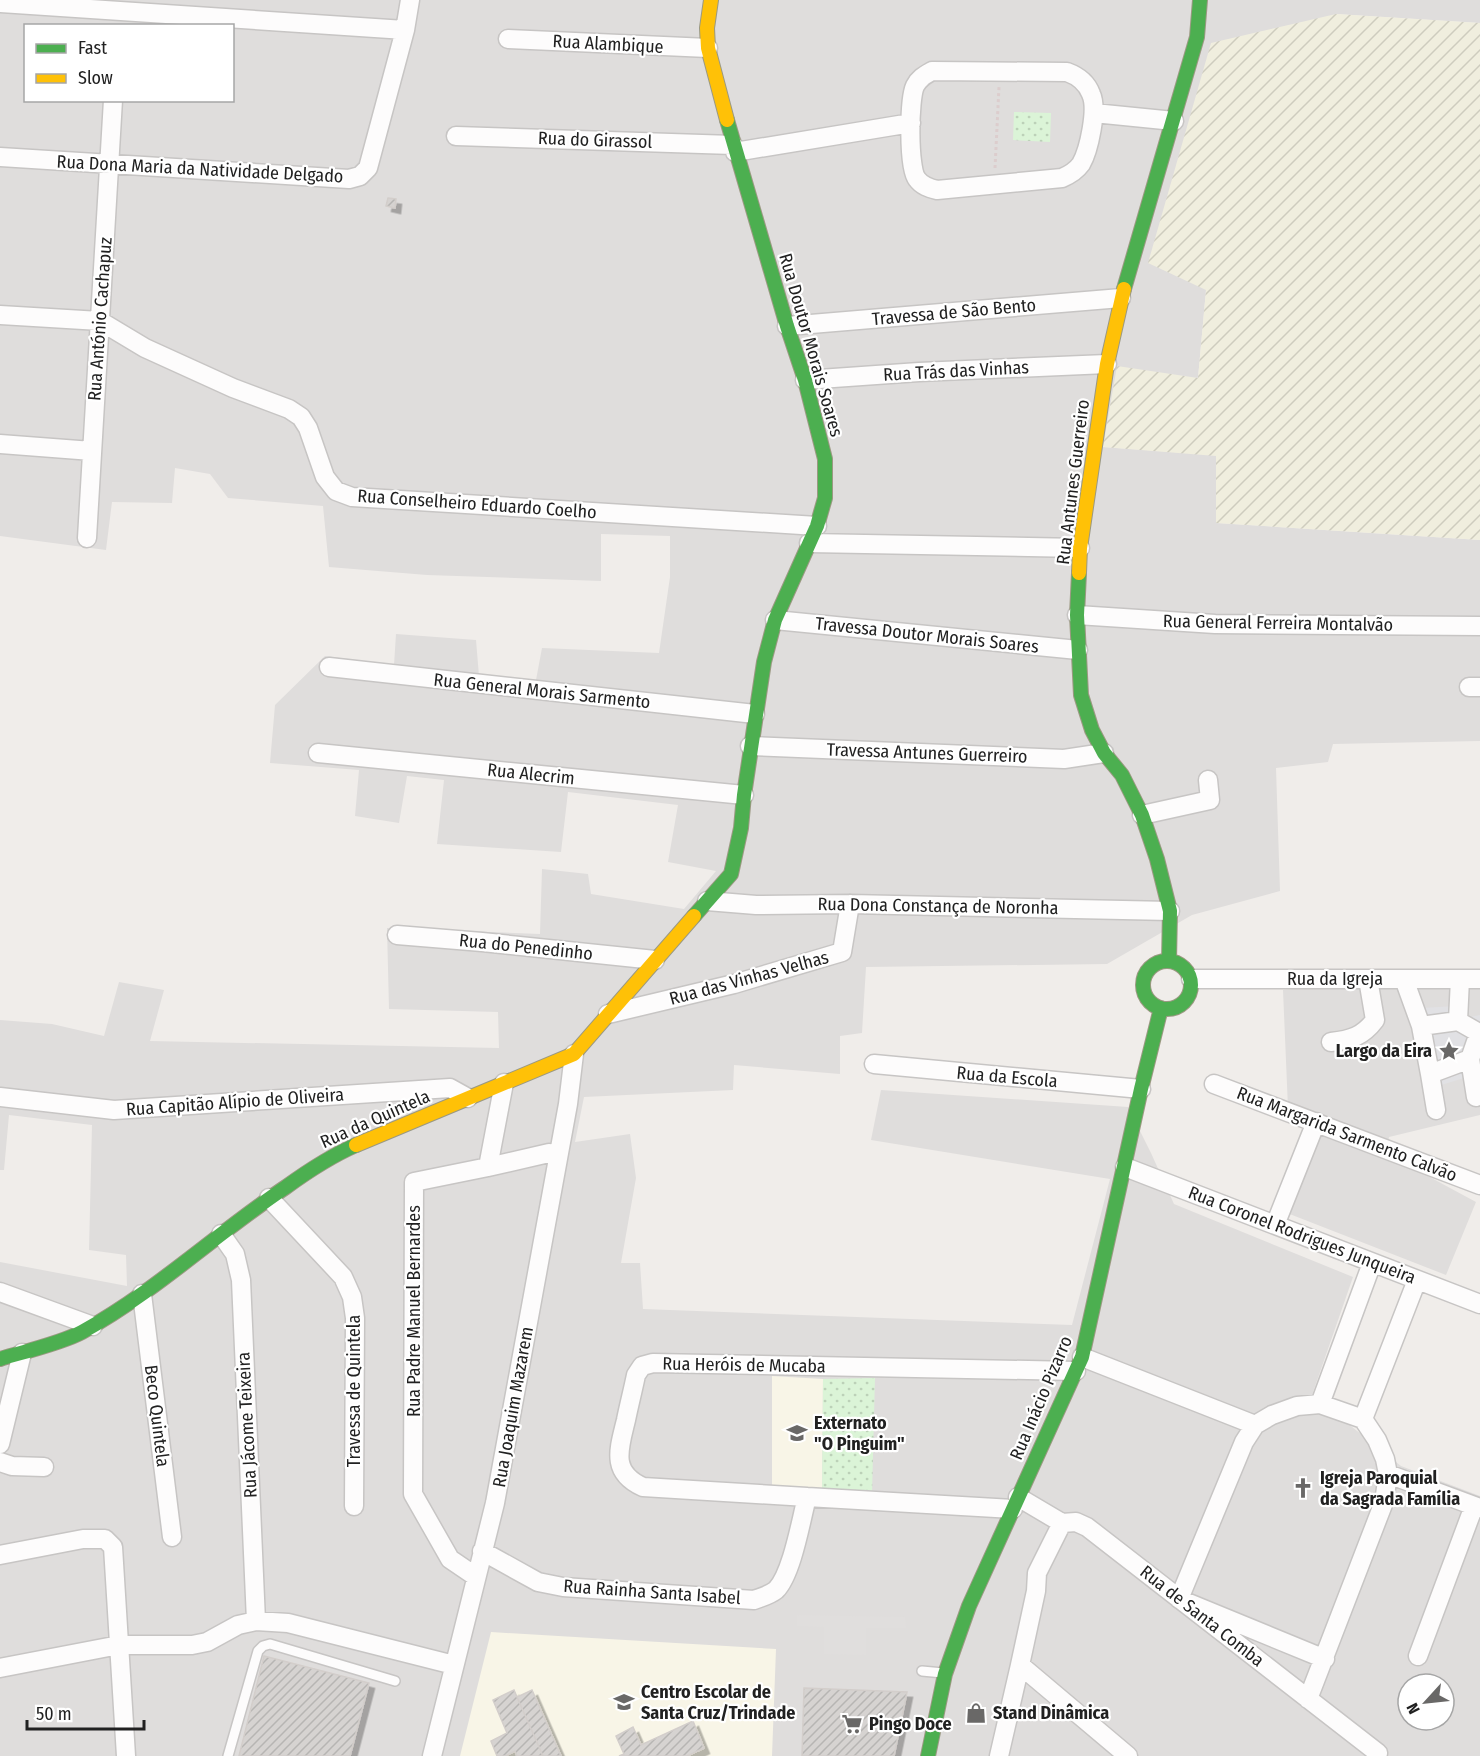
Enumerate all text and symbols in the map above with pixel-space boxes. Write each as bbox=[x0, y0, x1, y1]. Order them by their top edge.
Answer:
legend bbox=[24, 24, 234, 102]
street label: Rua Alambique bbox=[552, 30, 664, 58]
text: Fast bbox=[78, 37, 107, 59]
text: Slow bbox=[78, 67, 113, 89]
street label: Rua do Girassol bbox=[537, 127, 653, 153]
street label: Rua Dona Maria da Natividade Delgado bbox=[56, 151, 344, 187]
street label: Rua António Cachapuz bbox=[83, 236, 117, 402]
street label: Rua Doutor Morais Soares bbox=[774, 251, 848, 440]
street label: Travessa de São Bento bbox=[871, 294, 1037, 330]
street label: Rua Trás das Vinhas bbox=[883, 356, 1030, 386]
street label: Rua Antunes Guerreiro bbox=[1052, 398, 1094, 566]
street label: Rua Conselheiro Eduardo Coelho bbox=[357, 485, 597, 523]
street label: Rua General Ferreira Montalvão bbox=[1163, 610, 1393, 636]
street label: Travessa Doutor Morais Soares bbox=[814, 612, 1040, 658]
street label: Rua General Morais Sarmento bbox=[433, 669, 651, 713]
street label: Travessa Antunes Guerreiro bbox=[826, 739, 1028, 767]
street label: Rua Alecrim bbox=[486, 758, 576, 790]
street label: Rua Dona Constança de Noronha bbox=[817, 893, 1059, 919]
street label: Rua do Penedinho bbox=[458, 929, 594, 965]
street label: Rua das Vinhas Velhas bbox=[667, 946, 831, 1010]
street label: Rua da Igreja bbox=[1287, 968, 1383, 990]
place icon: Largo da Eira bbox=[1437, 1039, 1461, 1063]
place label: Largo da Eira bbox=[1336, 1040, 1432, 1062]
street label: Rua da Escola bbox=[956, 1062, 1059, 1092]
street label: Rua Margarida Sarmento Calvão bbox=[1234, 1082, 1460, 1186]
street label: Rua Capitão Alípio de Oliveira bbox=[125, 1083, 345, 1121]
street label: Rua da Quintela bbox=[317, 1085, 433, 1153]
street label: Rua Coronel Rodrigues Junqueira bbox=[1185, 1181, 1419, 1289]
street label: Rua Padre Manuel Bernardes bbox=[403, 1205, 425, 1417]
street label: Travessa de Quintela bbox=[343, 1315, 365, 1467]
street label: Rua Joaquim Mazarem bbox=[488, 1325, 538, 1489]
street label: Rua Inácio Pizarro bbox=[1005, 1333, 1077, 1463]
street label: Rua Jácome Teixeira bbox=[232, 1351, 262, 1499]
street label: Rua Heróis de Mucaba bbox=[662, 1353, 826, 1377]
street label: Beco Quintela bbox=[140, 1364, 174, 1468]
place label: Externato "O Pinguim" bbox=[814, 1412, 905, 1455]
school or university icon: Externato "O Pinguim" bbox=[785, 1421, 809, 1445]
place label: Igreja Paroquial da Sagrada Família bbox=[1320, 1467, 1460, 1510]
church icon: Igreja Paroquial da Sagrada Família bbox=[1291, 1476, 1315, 1500]
street label: Rua de Santa Comba bbox=[1136, 1561, 1269, 1671]
street label: Rua Rainha Santa Isabel bbox=[563, 1575, 742, 1609]
north arrow bbox=[1396, 1672, 1456, 1732]
place label: Centro Escolar de Santa Cruz/Trindade bbox=[641, 1681, 795, 1724]
school or university icon: Centro Escolar de Santa Cruz/Trindade bbox=[612, 1690, 636, 1714]
scale bar bbox=[27, 1693, 144, 1731]
text: N bbox=[1402, 1700, 1424, 1717]
shop icon: Stand Dinâmica bbox=[964, 1701, 988, 1725]
place label: Stand Dinâmica bbox=[993, 1702, 1109, 1724]
text: 50 m bbox=[36, 1703, 72, 1725]
supermarket icon: Pingo Doce bbox=[840, 1712, 864, 1736]
place label: Pingo Doce bbox=[869, 1713, 952, 1735]

